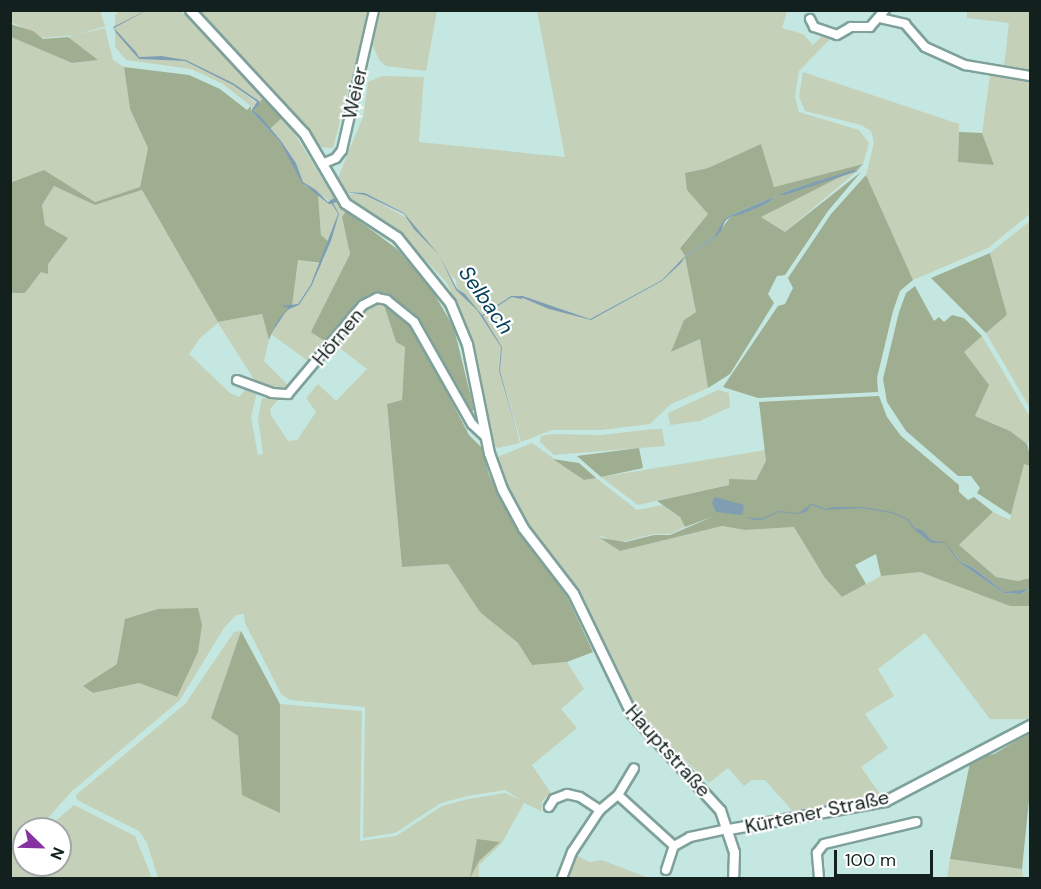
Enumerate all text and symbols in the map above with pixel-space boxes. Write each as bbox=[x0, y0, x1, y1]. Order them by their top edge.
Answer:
street label: Weier bbox=[337, 64, 373, 122]
water label: Selbach bbox=[453, 261, 519, 339]
street label: Hörnen bbox=[307, 304, 369, 370]
street label: Hauptstraße bbox=[620, 700, 716, 802]
street label: Kürtener Straße bbox=[743, 785, 891, 839]
north arrow bbox=[12, 817, 72, 877]
scale bar bbox=[837, 838, 936, 876]
text: N bbox=[45, 844, 69, 863]
text: 100 m bbox=[845, 848, 896, 872]

